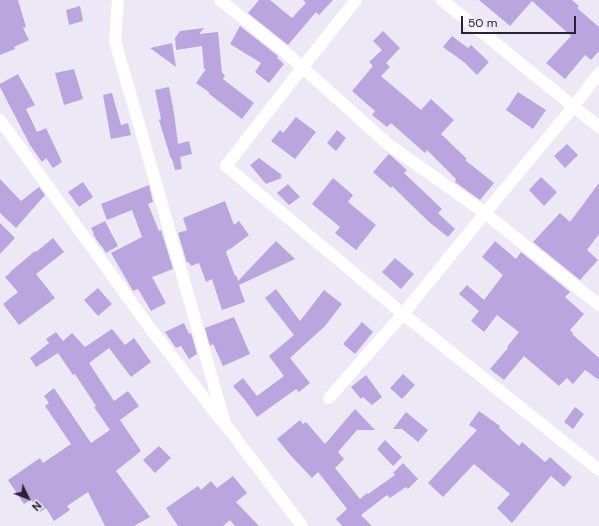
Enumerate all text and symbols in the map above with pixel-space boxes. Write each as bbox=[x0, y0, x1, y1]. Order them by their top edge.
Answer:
scale bar bbox=[463, 8, 578, 34]
text: 50 m bbox=[468, 15, 497, 31]
north arrow bbox=[8, 478, 48, 518]
text: N bbox=[29, 498, 45, 514]

